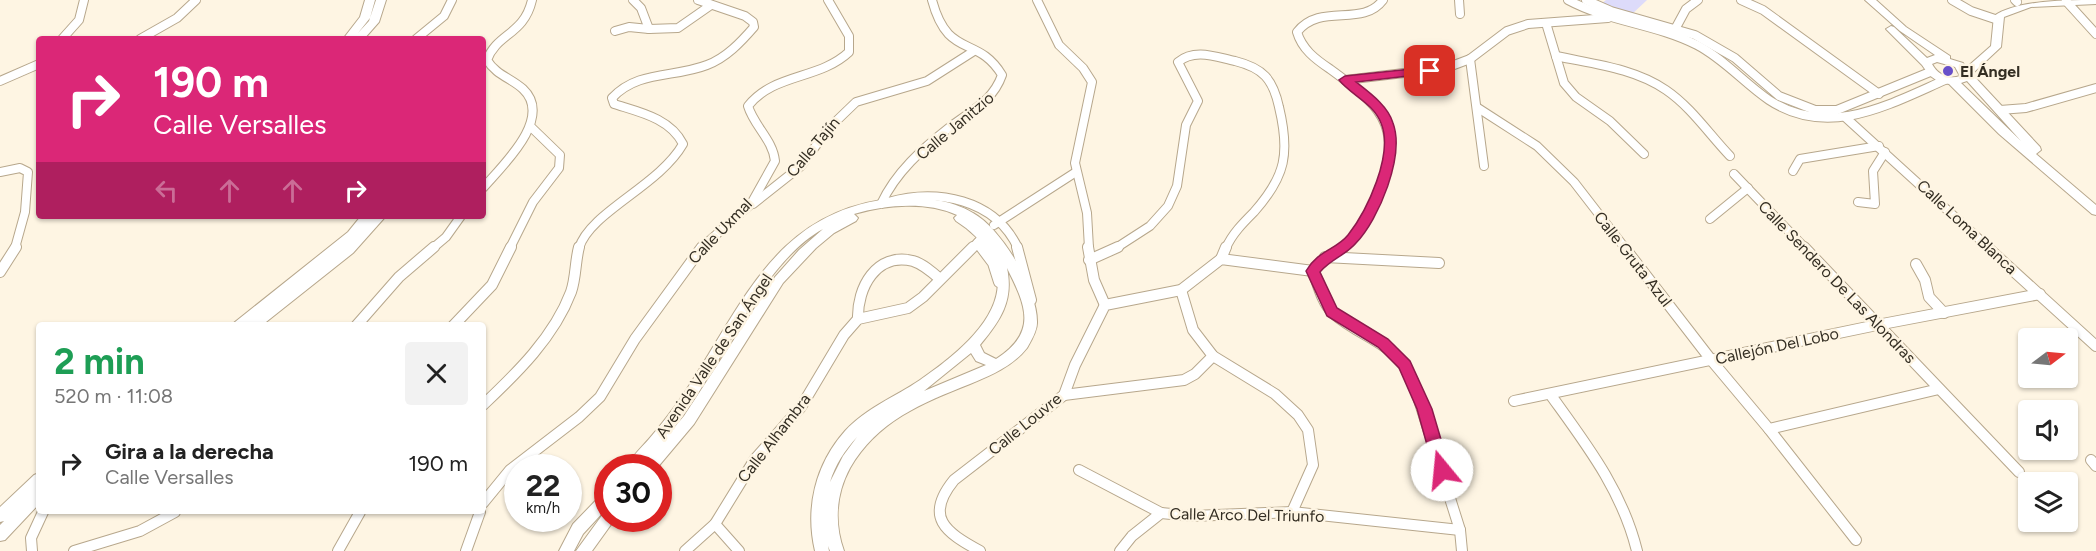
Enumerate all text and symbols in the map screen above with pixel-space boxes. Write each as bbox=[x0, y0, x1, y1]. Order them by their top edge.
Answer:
pin bbox=[1404, 45, 1455, 96]
icon: arrive bbox=[1413, 54, 1446, 87]
text: 190 m bbox=[153, 57, 269, 108]
icon: right bbox=[54, 60, 132, 138]
place label: El Ángel bbox=[1960, 62, 2020, 81]
marker: El Ángel bbox=[1941, 64, 1955, 78]
street label: Calle Janitzio bbox=[912, 88, 998, 164]
text: Calle Versalles bbox=[153, 108, 327, 141]
street label: Calle Tajín bbox=[782, 113, 844, 181]
icon: left bbox=[150, 174, 183, 207]
icon: ahead bbox=[213, 174, 246, 207]
icon: ahead bbox=[276, 174, 309, 207]
icon: right bbox=[339, 174, 372, 207]
street label: Calle Loma Blanca bbox=[1913, 176, 2021, 278]
street label: Calle Uxmal bbox=[684, 194, 756, 268]
street label: Calle Sendero De Las Alondras bbox=[1754, 197, 1920, 367]
street label: Calle Gruta Azul bbox=[1590, 208, 1676, 310]
street label: Avenida Valle de San Ángel bbox=[652, 270, 776, 442]
street label: Callejón Del Lobo bbox=[1714, 324, 1840, 368]
north arrow bbox=[2018, 328, 2078, 388]
map controls bbox=[2018, 328, 2078, 532]
text: 2 min bbox=[54, 340, 145, 383]
button: close bbox=[405, 342, 468, 405]
text: 520 m · 11:08 bbox=[54, 384, 173, 408]
street label: Calle Louvre bbox=[985, 389, 1066, 459]
street label: Calle Alhambra bbox=[733, 390, 815, 486]
button: sound bbox=[2018, 400, 2078, 460]
text: Gira a la derecha bbox=[105, 438, 274, 465]
position arrow bbox=[1410, 438, 1474, 502]
icon: right bbox=[54, 447, 87, 480]
text: 190 m bbox=[408, 450, 468, 477]
speed limit sign: 30 bbox=[594, 454, 672, 532]
text: Calle Versalles bbox=[105, 465, 234, 489]
text: 22 bbox=[526, 467, 560, 504]
button: layers bbox=[2018, 472, 2078, 532]
text: km/h bbox=[526, 499, 560, 517]
street label: Calle Arco Del Triunfo bbox=[1169, 504, 1325, 526]

